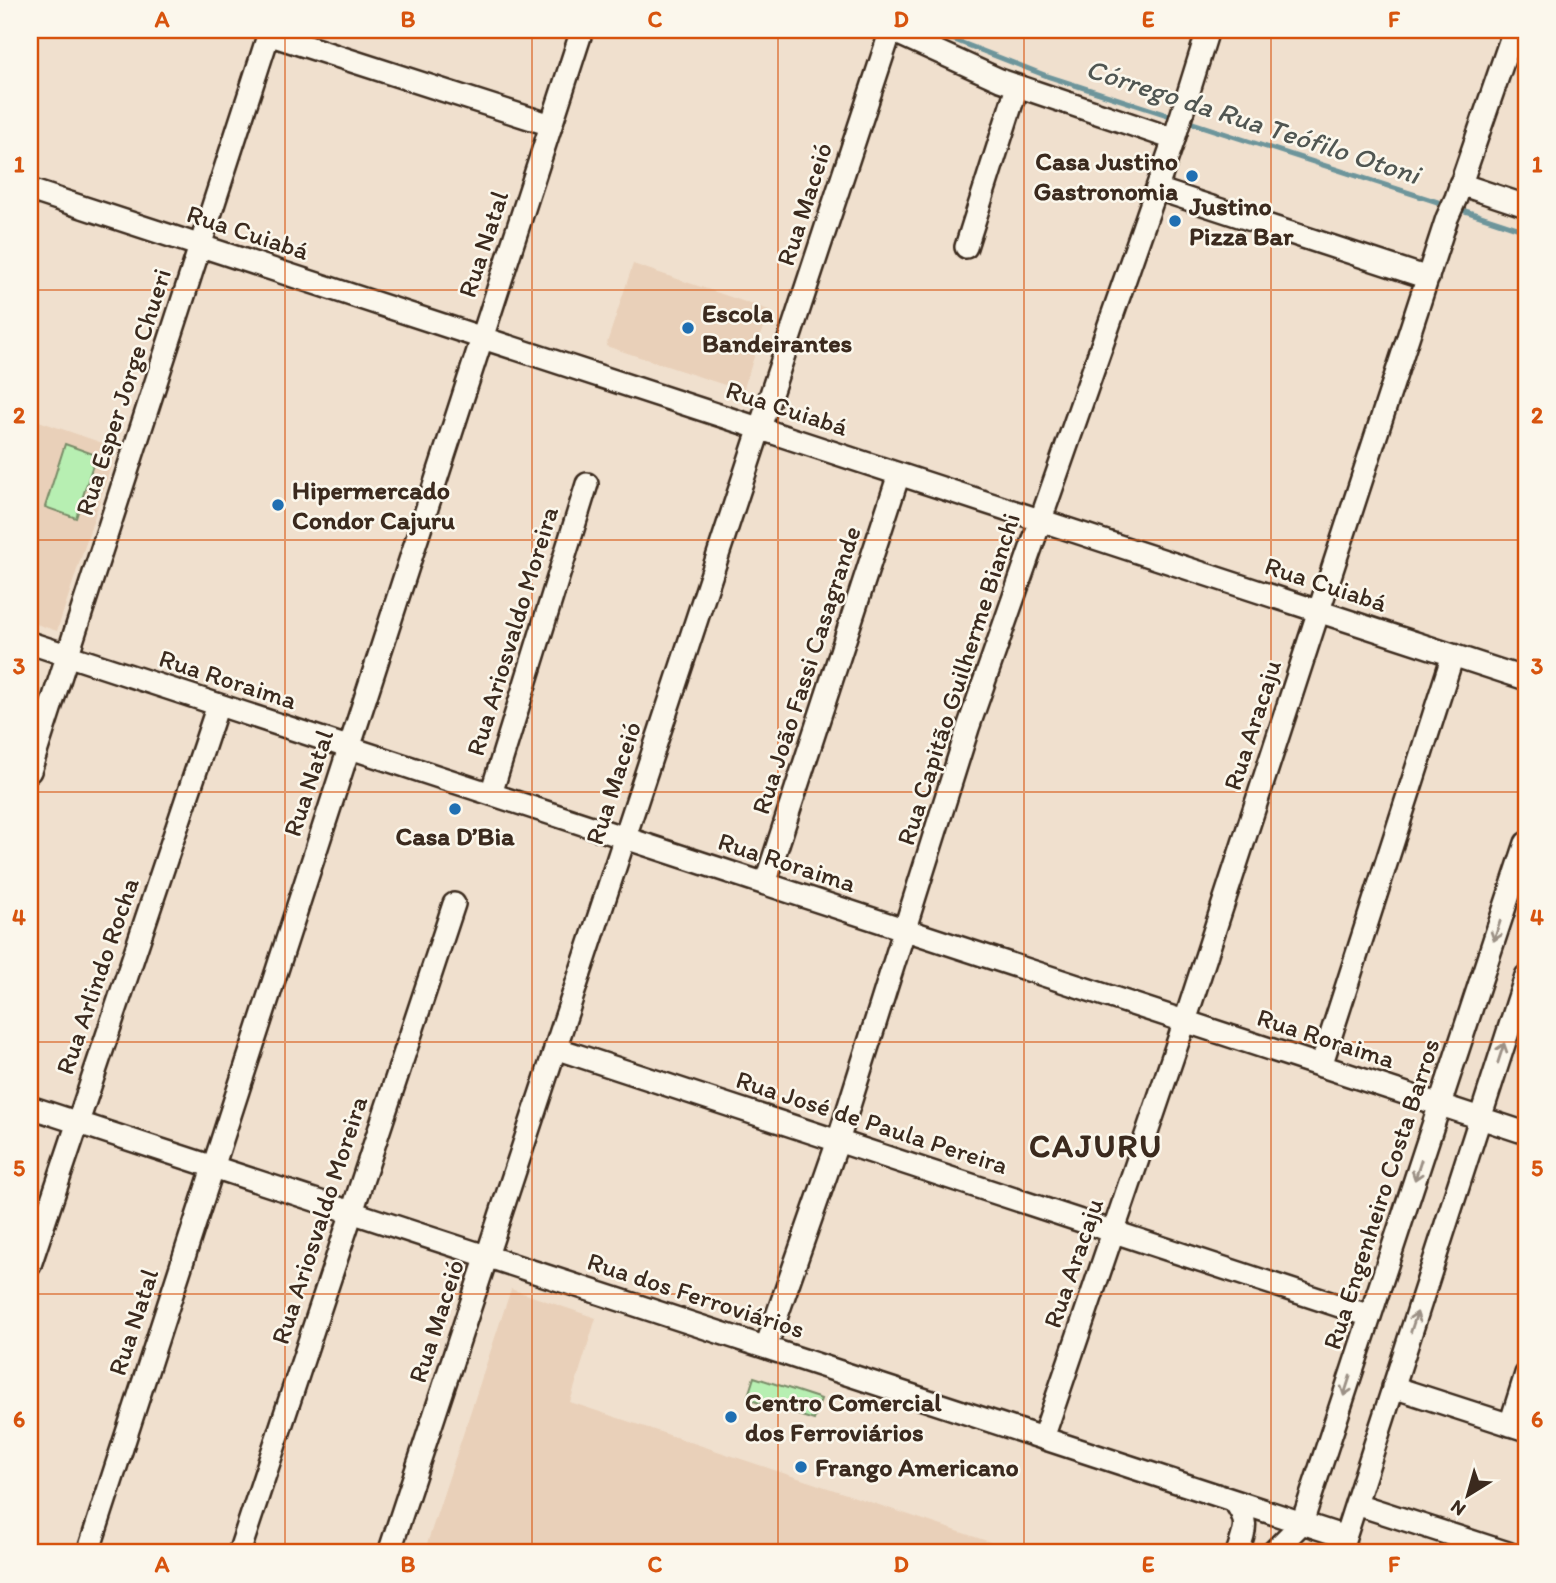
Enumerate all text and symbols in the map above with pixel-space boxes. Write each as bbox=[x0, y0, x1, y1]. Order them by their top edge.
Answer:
text: A bbox=[154, 5, 170, 33]
text: B bbox=[401, 5, 416, 33]
text: C bbox=[648, 5, 663, 33]
text: D bbox=[893, 5, 909, 33]
text: E bbox=[1142, 5, 1155, 33]
text: F bbox=[1388, 5, 1401, 33]
water label: Córrego da Rua Teófilo Otoni bbox=[1082, 51, 1427, 192]
street label: Rua Maceió bbox=[769, 138, 839, 270]
place label: Casa Justino Gastronomia bbox=[1033, 145, 1178, 207]
text: 1 bbox=[14, 150, 25, 178]
text: 1 bbox=[1532, 150, 1543, 178]
marker: Casa Justino Gastronomia bbox=[1184, 168, 1200, 184]
street label: Rua Natal bbox=[451, 187, 515, 301]
place label: Justino Pizza Bar bbox=[1188, 190, 1294, 252]
street label: Rua Cuiabá bbox=[183, 197, 313, 267]
marker: Justino Pizza Bar bbox=[1167, 213, 1183, 229]
street label: Rua Esper Jorge Chueri bbox=[68, 264, 178, 520]
place label: Escola Bandeirantes bbox=[702, 297, 853, 359]
marker: Escola Bandeirantes bbox=[680, 320, 696, 336]
street label: Rua Cuiabá bbox=[722, 373, 852, 443]
text: 2 bbox=[13, 401, 26, 429]
text: 2 bbox=[1531, 401, 1544, 429]
place label: Hipermercado Condor Cajuru bbox=[292, 474, 456, 536]
marker: Hipermercado Condor Cajuru bbox=[270, 497, 286, 513]
street label: Rua Ariosvaldo Moreira bbox=[459, 502, 565, 760]
street label: Rua Capitão Guilherme Bianchi bbox=[889, 509, 1027, 849]
street label: Rua João Fassi Casagrande bbox=[744, 522, 868, 818]
street label: Rua Cuiabá bbox=[1261, 549, 1391, 619]
street label: Rua Roraima bbox=[155, 642, 301, 716]
text: 3 bbox=[13, 652, 26, 680]
text: 3 bbox=[1531, 652, 1544, 680]
street label: Rua Aracaju bbox=[1216, 656, 1288, 794]
street label: Rua Maceió bbox=[578, 717, 648, 849]
street label: Rua Natal bbox=[276, 726, 340, 840]
marker: Casa D’Bia bbox=[447, 801, 463, 817]
place label: Casa D’Bia bbox=[395, 820, 515, 852]
street label: Rua Roraima bbox=[714, 825, 860, 899]
street label: Rua Arlindo Rocha bbox=[48, 873, 146, 1079]
text: 4 bbox=[12, 903, 26, 931]
text: 4 bbox=[1530, 903, 1544, 931]
one-way arrow bbox=[1490, 919, 1502, 941]
street label: Rua Roraima bbox=[1253, 1001, 1399, 1075]
street label: Rua Engenheiro Costa Barros bbox=[1316, 1034, 1446, 1354]
one-way arrow bbox=[1495, 1042, 1508, 1064]
street label: Rua José de Paula Pereira bbox=[732, 1063, 1012, 1181]
street label: Rua Ariosvaldo Moreira bbox=[264, 1091, 374, 1348]
district label: CAJURU bbox=[1029, 1126, 1163, 1165]
text: 5 bbox=[13, 1154, 25, 1182]
text: 5 bbox=[1531, 1154, 1543, 1182]
one-way arrow bbox=[1411, 1158, 1423, 1180]
street label: Rua Aracaju bbox=[1036, 1194, 1110, 1332]
street label: Rua dos Ferroviários bbox=[583, 1245, 809, 1345]
street label: Rua Maceió bbox=[401, 1255, 471, 1387]
street label: Rua Natal bbox=[101, 1265, 165, 1379]
one-way arrow bbox=[1408, 1311, 1421, 1333]
one-way arrow bbox=[1340, 1374, 1352, 1396]
place label: Centro Comercial dos Ferroviários bbox=[745, 1386, 942, 1448]
text: 6 bbox=[13, 1405, 25, 1433]
text: 6 bbox=[1531, 1405, 1543, 1433]
marker: Centro Comercial dos Ferroviários bbox=[723, 1409, 739, 1425]
place label: Frango Americano bbox=[815, 1451, 1019, 1483]
marker: Frango Americano bbox=[793, 1459, 809, 1475]
north arrow bbox=[1434, 1460, 1504, 1530]
text: N bbox=[1446, 1495, 1470, 1521]
text: A bbox=[154, 1550, 170, 1578]
text: B bbox=[401, 1550, 416, 1578]
text: C bbox=[648, 1550, 663, 1578]
text: D bbox=[893, 1550, 909, 1578]
text: E bbox=[1142, 1550, 1155, 1578]
text: F bbox=[1388, 1550, 1401, 1578]

